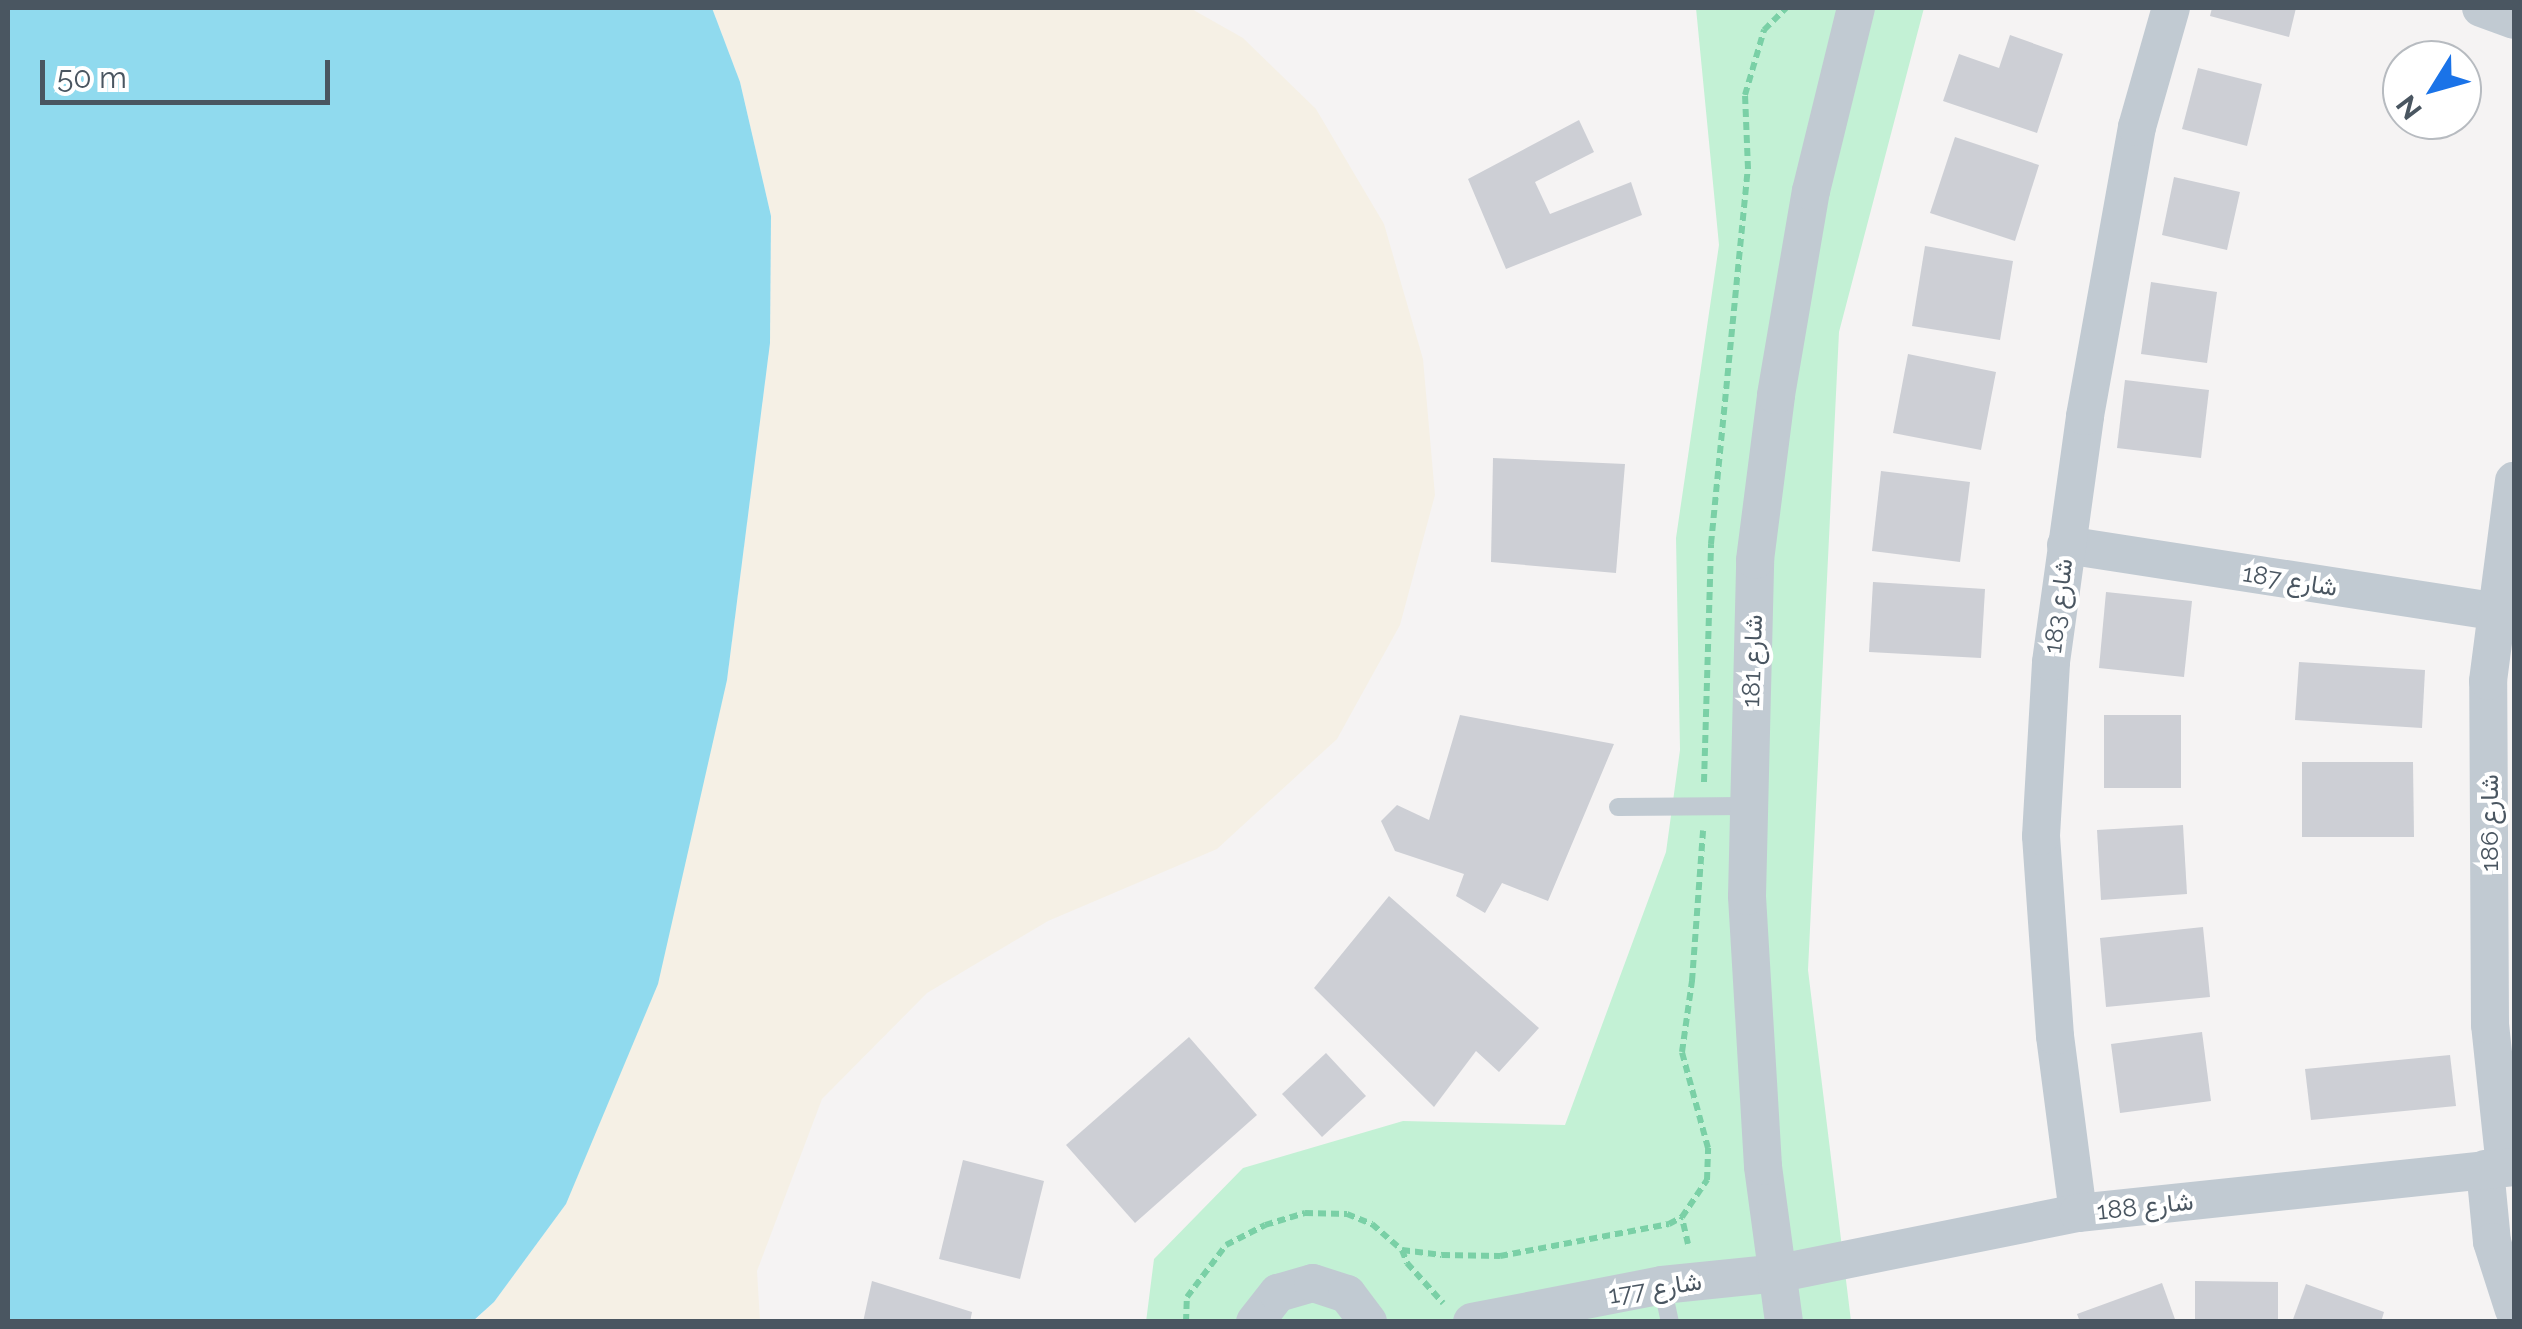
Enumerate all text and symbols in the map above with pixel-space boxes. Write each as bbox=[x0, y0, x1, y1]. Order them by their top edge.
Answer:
scale bar bbox=[45, 40, 335, 102]
north arrow bbox=[2382, 40, 2482, 140]
text: 50 m bbox=[57, 60, 127, 95]
text: N bbox=[2390, 89, 2429, 126]
street label: شارع 183 bbox=[2037, 557, 2079, 655]
street label: شارع 187 bbox=[2240, 558, 2340, 602]
street label: شارع 181 bbox=[1735, 614, 1769, 708]
street label: شارع 186 bbox=[2474, 774, 2504, 872]
street label: شارع 188 bbox=[2095, 1186, 2195, 1226]
street label: شارع 177 bbox=[1606, 1266, 1704, 1310]

